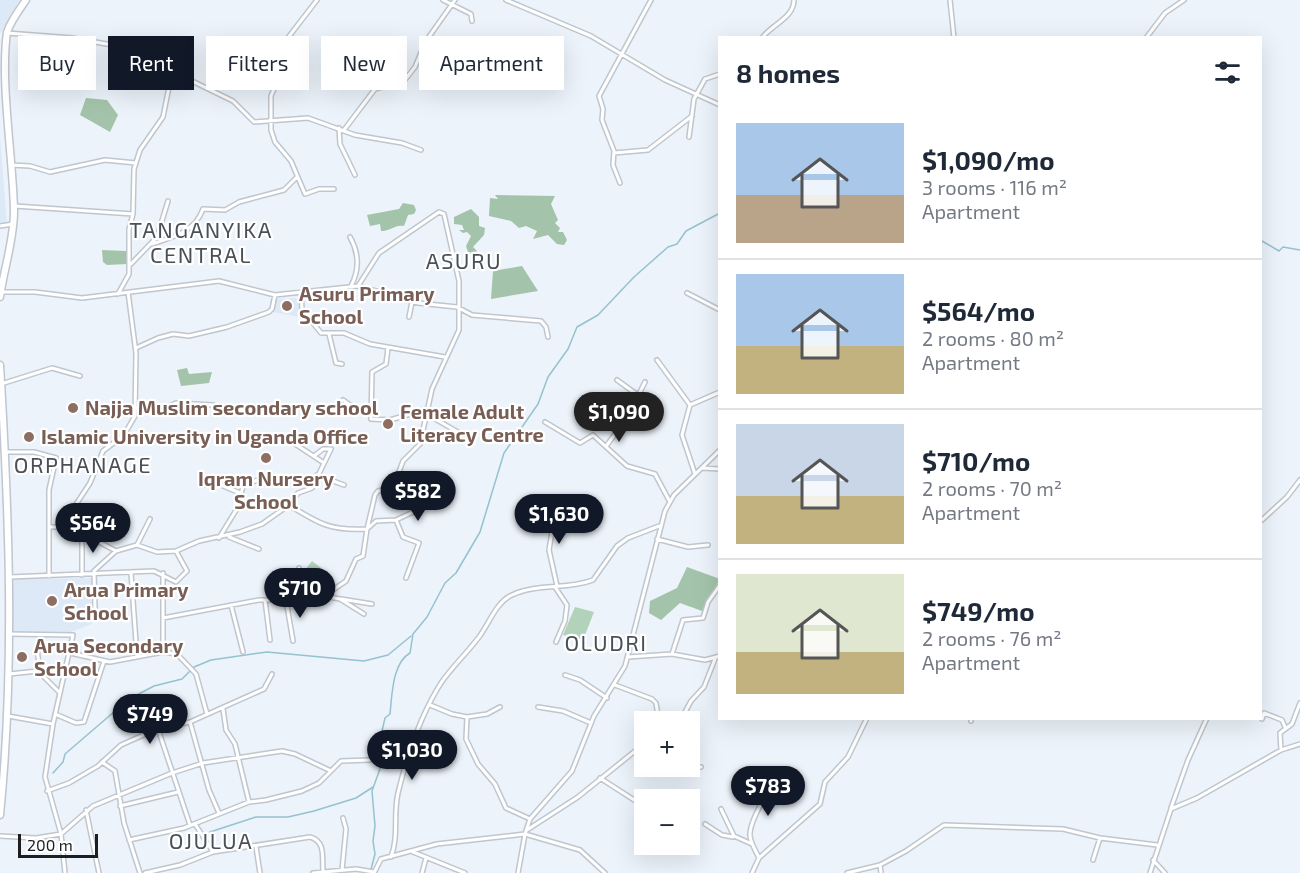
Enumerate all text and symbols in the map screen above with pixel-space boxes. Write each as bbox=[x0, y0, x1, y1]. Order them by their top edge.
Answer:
chip: Buy bbox=[18, 36, 96, 90]
chip: Rent bbox=[108, 36, 194, 90]
chip: Filters bbox=[206, 36, 309, 90]
chip: New bbox=[321, 36, 407, 90]
chip: Apartment bbox=[419, 36, 564, 90]
icon: filters bbox=[1211, 56, 1244, 89]
text: 8 homes bbox=[736, 57, 840, 88]
text: $1,090/mo bbox=[922, 144, 1055, 175]
icon: home bbox=[784, 147, 856, 219]
text: 3 rooms · 116 m² bbox=[922, 175, 1067, 199]
text: Apartment bbox=[922, 199, 1020, 223]
district label: TANGANYIKA CENTRAL bbox=[129, 216, 273, 267]
district label: ASURU bbox=[426, 247, 502, 273]
place label: Asuru Primary School bbox=[299, 281, 435, 328]
text: $564/mo bbox=[922, 295, 1035, 326]
icon: home bbox=[784, 298, 856, 370]
marker: Asuru Primary School bbox=[280, 299, 294, 313]
text: 2 rooms · 80 m² bbox=[922, 326, 1064, 350]
text: Apartment bbox=[922, 350, 1020, 374]
pin: $1,090 bbox=[570, 392, 668, 443]
place label: Najja Muslim secondary school bbox=[85, 395, 379, 420]
place label: Female Adult Literacy Centre bbox=[400, 399, 544, 447]
text: $1,090 bbox=[588, 399, 650, 423]
marker: Najja Muslim secondary school bbox=[66, 401, 80, 415]
marker: Female Adult Literacy Centre bbox=[381, 417, 395, 431]
place label: Islamic University in Uganda Office bbox=[41, 424, 368, 449]
marker: Islamic University in Uganda Office bbox=[22, 430, 36, 444]
text: $710/mo bbox=[922, 445, 1030, 476]
icon: home bbox=[784, 448, 856, 520]
district label: ORPHANAGE bbox=[14, 451, 152, 477]
marker: Iqram Nursery School bbox=[259, 451, 273, 465]
place label: Iqram Nursery School bbox=[198, 466, 335, 513]
pin: $582 bbox=[382, 471, 454, 522]
text: 2 rooms · 70 m² bbox=[922, 476, 1062, 500]
text: $582 bbox=[395, 478, 441, 502]
pin: $1,630 bbox=[510, 494, 608, 545]
text: Apartment bbox=[922, 500, 1020, 524]
text: $1,630 bbox=[529, 501, 589, 525]
pin: $564 bbox=[57, 503, 129, 554]
text: $564 bbox=[69, 510, 117, 534]
pin: $710 bbox=[264, 568, 336, 619]
text: $710 bbox=[278, 575, 322, 599]
place label: Arua Primary School bbox=[64, 577, 189, 624]
marker: Arua Primary School bbox=[45, 594, 59, 608]
text: $749/mo bbox=[922, 595, 1035, 626]
icon: home bbox=[784, 598, 856, 670]
text: 2 rooms · 76 m² bbox=[922, 626, 1061, 650]
district label: OLUDRI bbox=[564, 629, 648, 655]
place label: Arua Secondary School bbox=[34, 633, 184, 680]
marker: Arua Secondary School bbox=[15, 650, 29, 664]
text: Apartment bbox=[922, 650, 1020, 674]
pin: $749 bbox=[114, 694, 186, 745]
text: $749 bbox=[127, 701, 173, 725]
map controls bbox=[634, 711, 700, 855]
button: + bbox=[634, 711, 700, 777]
pin: $1,030 bbox=[363, 730, 461, 781]
text: $1,030 bbox=[381, 737, 443, 761]
pin: $783 bbox=[732, 766, 804, 817]
text: $783 bbox=[745, 773, 791, 797]
button: − bbox=[634, 789, 700, 855]
district label: OJULUA bbox=[169, 827, 253, 853]
scale bar bbox=[18, 831, 98, 858]
text: 200 m bbox=[27, 835, 73, 854]

